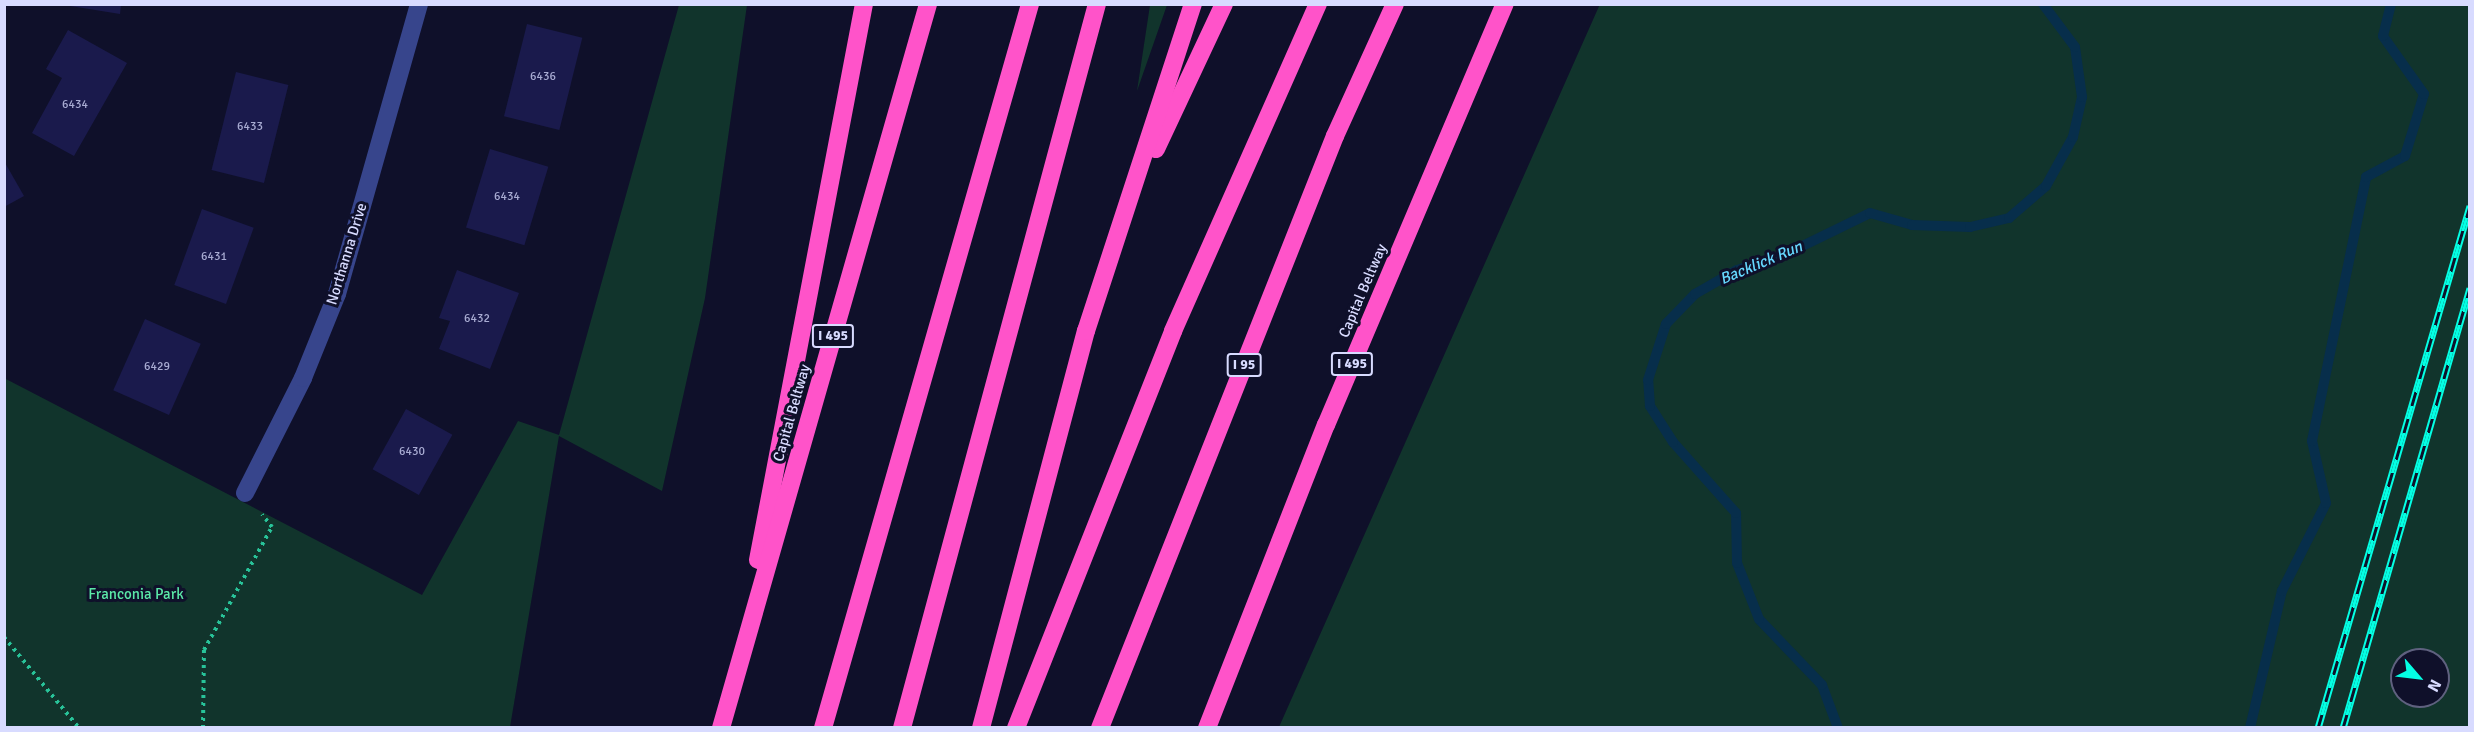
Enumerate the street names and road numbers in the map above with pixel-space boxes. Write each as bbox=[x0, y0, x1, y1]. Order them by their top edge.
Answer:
street label: Northanna Drive bbox=[323, 201, 371, 307]
street label: Capital Beltway bbox=[1335, 241, 1391, 341]
road number: I 495 bbox=[810, 325, 856, 347]
road number: I 495 bbox=[1330, 353, 1374, 375]
road number: I 95 bbox=[1226, 354, 1262, 376]
street label: Capital Beltway bbox=[770, 362, 814, 464]

